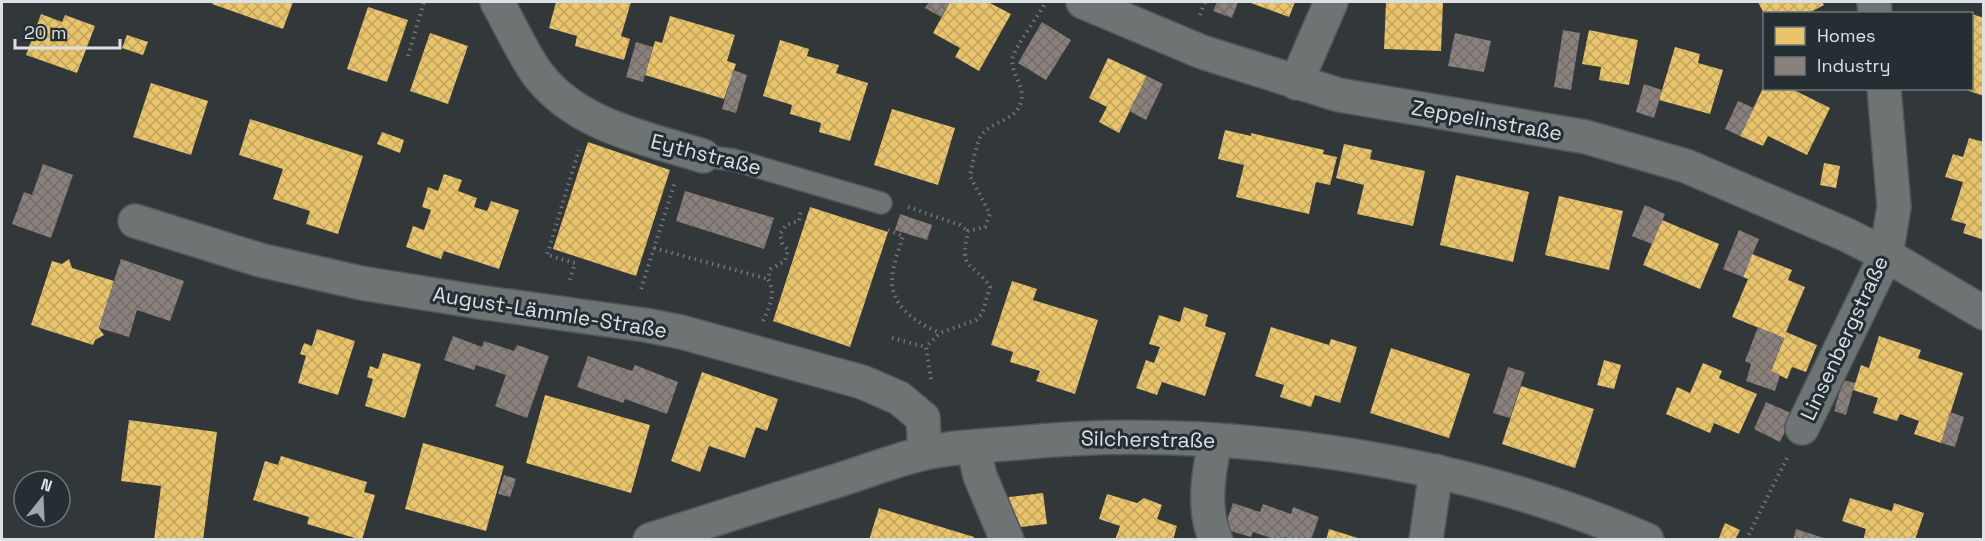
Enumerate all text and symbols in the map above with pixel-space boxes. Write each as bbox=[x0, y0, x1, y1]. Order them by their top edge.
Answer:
scale bar bbox=[15, 12, 120, 50]
legend bbox=[1763, 12, 1973, 90]
text: 20 m bbox=[24, 21, 67, 44]
text: Homes bbox=[1817, 24, 1876, 47]
text: Industry bbox=[1817, 54, 1890, 77]
street label: Zeppelinstraße bbox=[1410, 93, 1564, 147]
street label: Eythstraße bbox=[648, 127, 764, 181]
street label: Linsenbergstraße bbox=[1794, 251, 1894, 425]
street label: August-Lämmle-Straße bbox=[431, 280, 669, 344]
street label: Silcherstraße bbox=[1081, 424, 1215, 454]
north arrow bbox=[12, 469, 72, 529]
text: N bbox=[38, 474, 55, 497]

